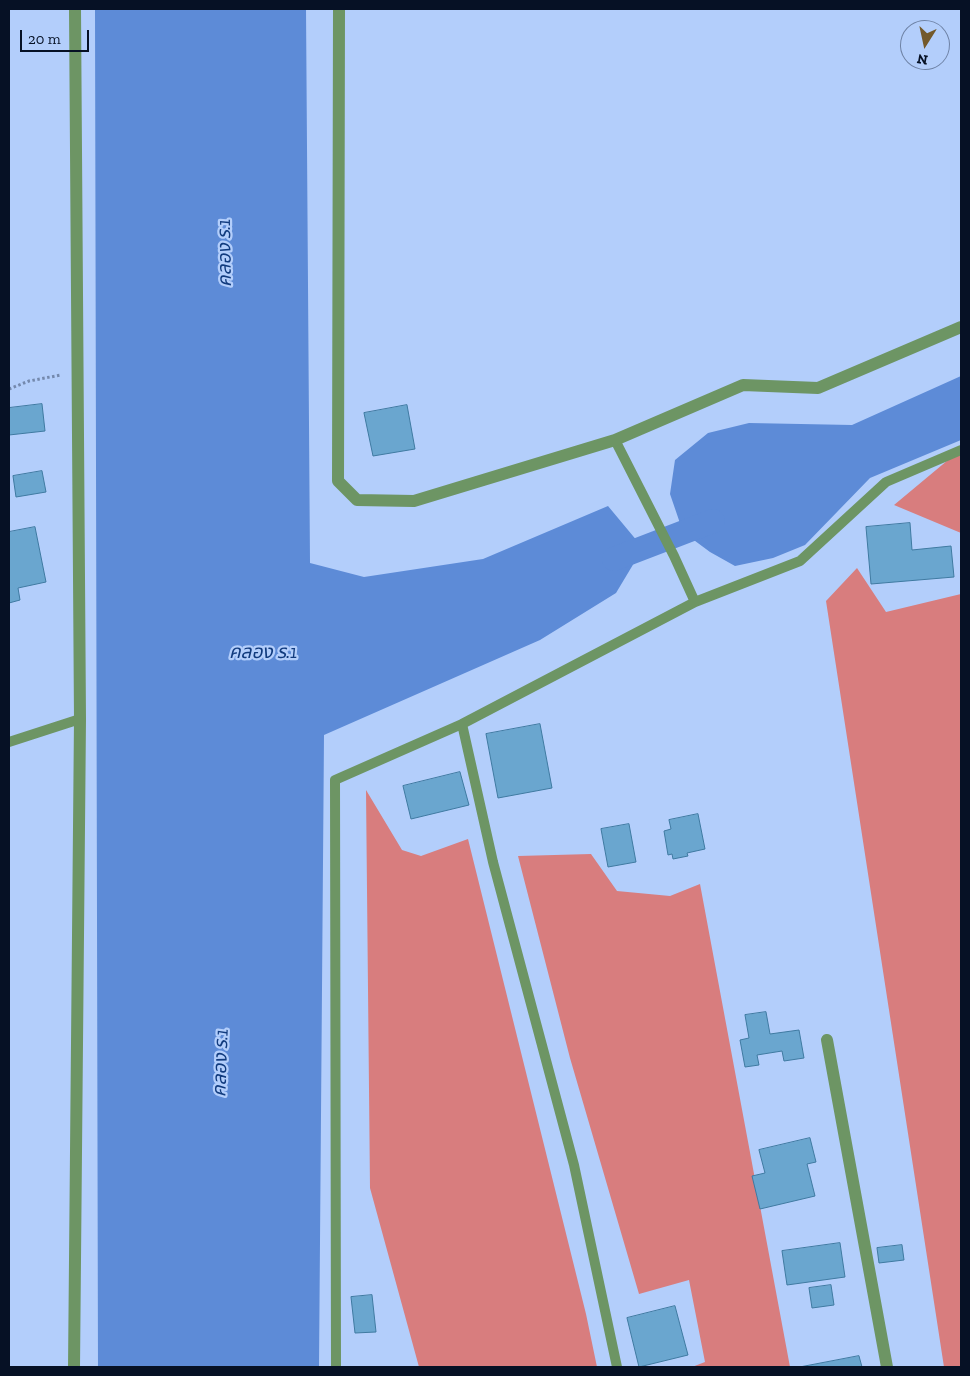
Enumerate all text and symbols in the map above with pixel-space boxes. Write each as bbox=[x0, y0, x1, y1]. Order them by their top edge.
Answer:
scale bar bbox=[22, 20, 91, 52]
north arrow bbox=[900, 20, 950, 70]
text: 20 m bbox=[28, 30, 61, 48]
text: N bbox=[916, 50, 929, 69]
water label: คลอง ร.1 bbox=[213, 219, 237, 287]
water label: คลอง ร.1 bbox=[229, 642, 297, 664]
water label: คลอง ร.1 bbox=[208, 1029, 234, 1097]

